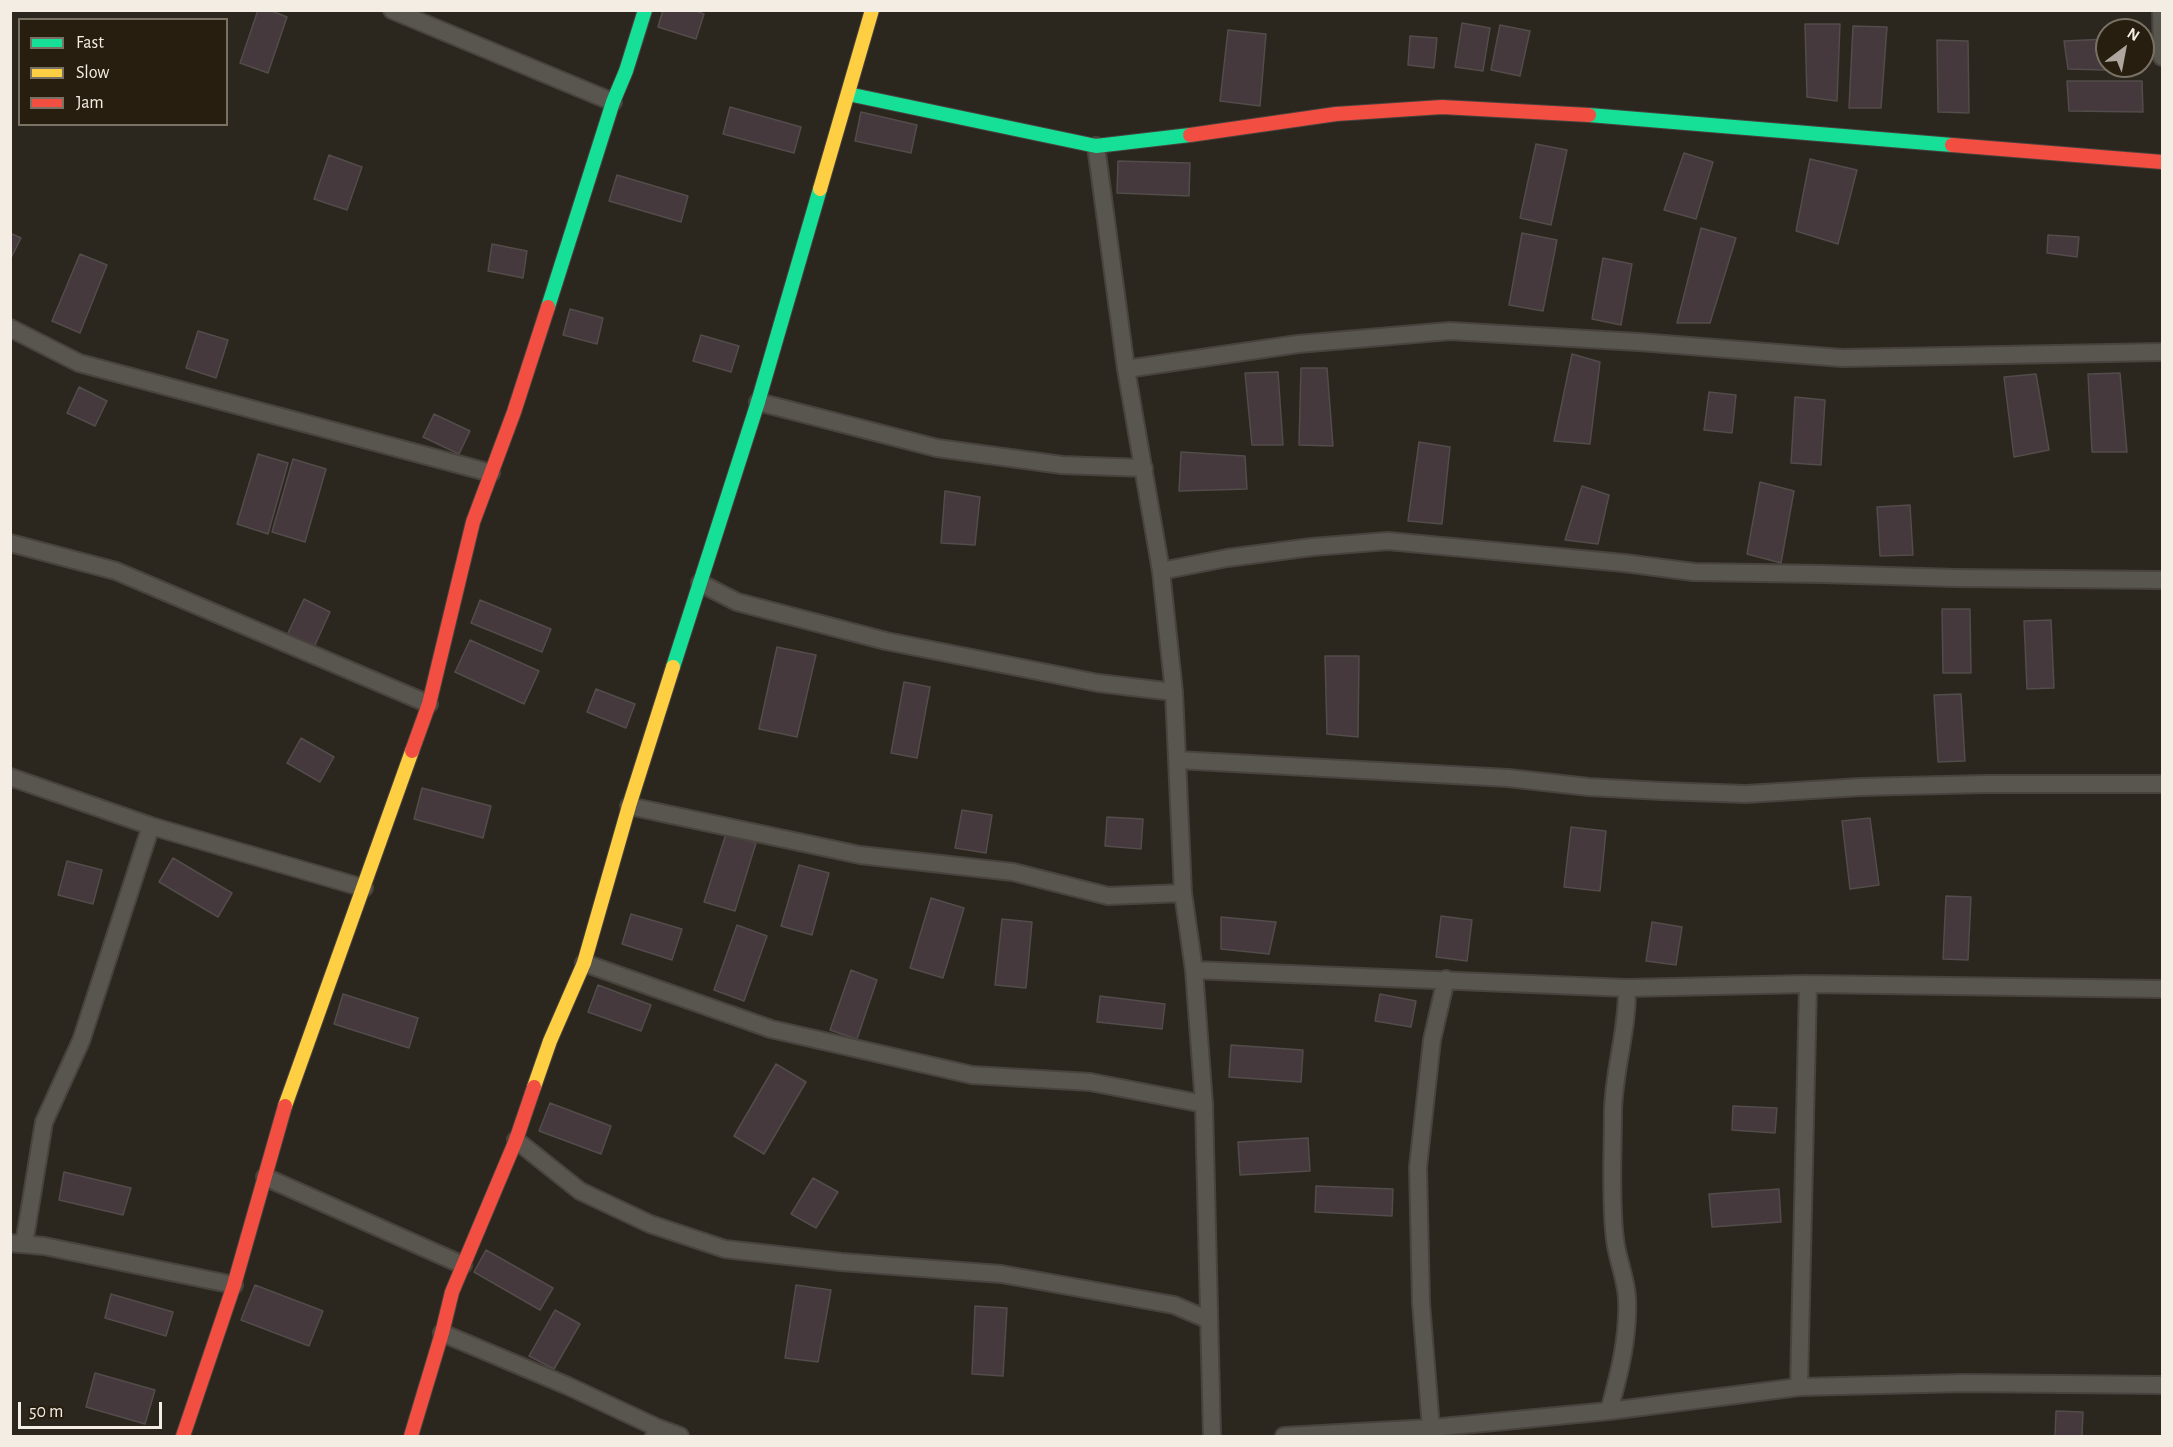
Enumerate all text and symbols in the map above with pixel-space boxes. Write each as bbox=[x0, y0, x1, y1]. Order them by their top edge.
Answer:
legend bbox=[18, 18, 228, 126]
north arrow bbox=[2095, 18, 2155, 78]
text: N bbox=[2125, 25, 2142, 44]
text: Fast bbox=[76, 34, 104, 52]
text: Slow bbox=[76, 64, 109, 82]
text: Jam bbox=[76, 94, 104, 112]
scale bar bbox=[21, 1390, 165, 1428]
text: 50 m bbox=[29, 1403, 63, 1421]

